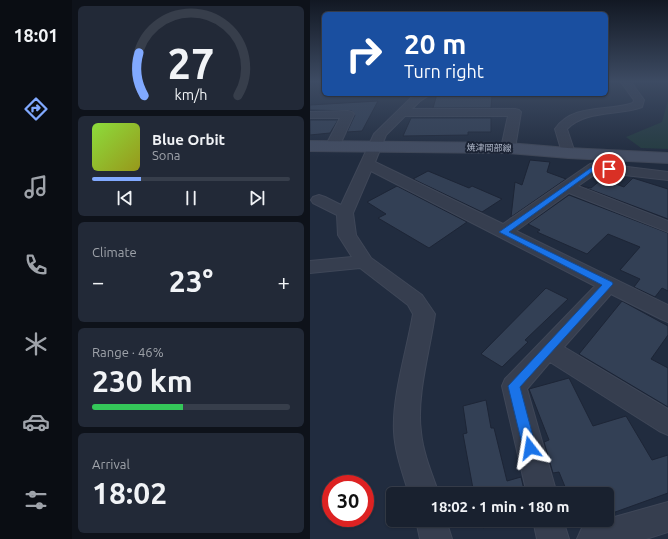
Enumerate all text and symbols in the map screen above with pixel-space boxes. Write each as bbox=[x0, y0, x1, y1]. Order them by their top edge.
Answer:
text: 18:01 bbox=[13, 25, 59, 45]
icon: right bbox=[338, 28, 390, 80]
text: 20 m bbox=[404, 28, 466, 59]
text: 27 bbox=[168, 40, 214, 87]
text: Turn right bbox=[404, 61, 484, 81]
text: km/h bbox=[175, 87, 207, 103]
icon: directions bbox=[22, 95, 50, 123]
text: Blue Orbit bbox=[152, 131, 225, 148]
street label: 焼津岡部線 bbox=[466, 143, 513, 153]
text: Sona bbox=[152, 148, 181, 162]
pin bbox=[592, 152, 626, 186]
icon: arrive bbox=[598, 158, 620, 180]
icon: music bbox=[22, 173, 50, 201]
icon: previous bbox=[114, 187, 136, 209]
icon: pause bbox=[180, 187, 202, 209]
icon: next bbox=[246, 187, 268, 209]
text: Climate bbox=[92, 245, 137, 259]
icon: phone bbox=[22, 251, 50, 279]
text: 23° bbox=[169, 264, 213, 298]
text: − bbox=[92, 269, 104, 294]
text: + bbox=[278, 269, 290, 294]
icon: climate bbox=[22, 330, 50, 358]
text: Range · 46% bbox=[92, 345, 164, 359]
text: 230 km bbox=[92, 364, 193, 398]
icon: car bbox=[22, 408, 50, 436]
position arrow bbox=[509, 427, 551, 469]
text: Arrival bbox=[92, 457, 130, 471]
speed limit sign: 30 bbox=[322, 475, 374, 527]
text: 18:02 bbox=[92, 476, 167, 510]
icon: filters bbox=[22, 486, 50, 514]
text: 18:02 · 1 min · 180 m bbox=[431, 498, 569, 515]

